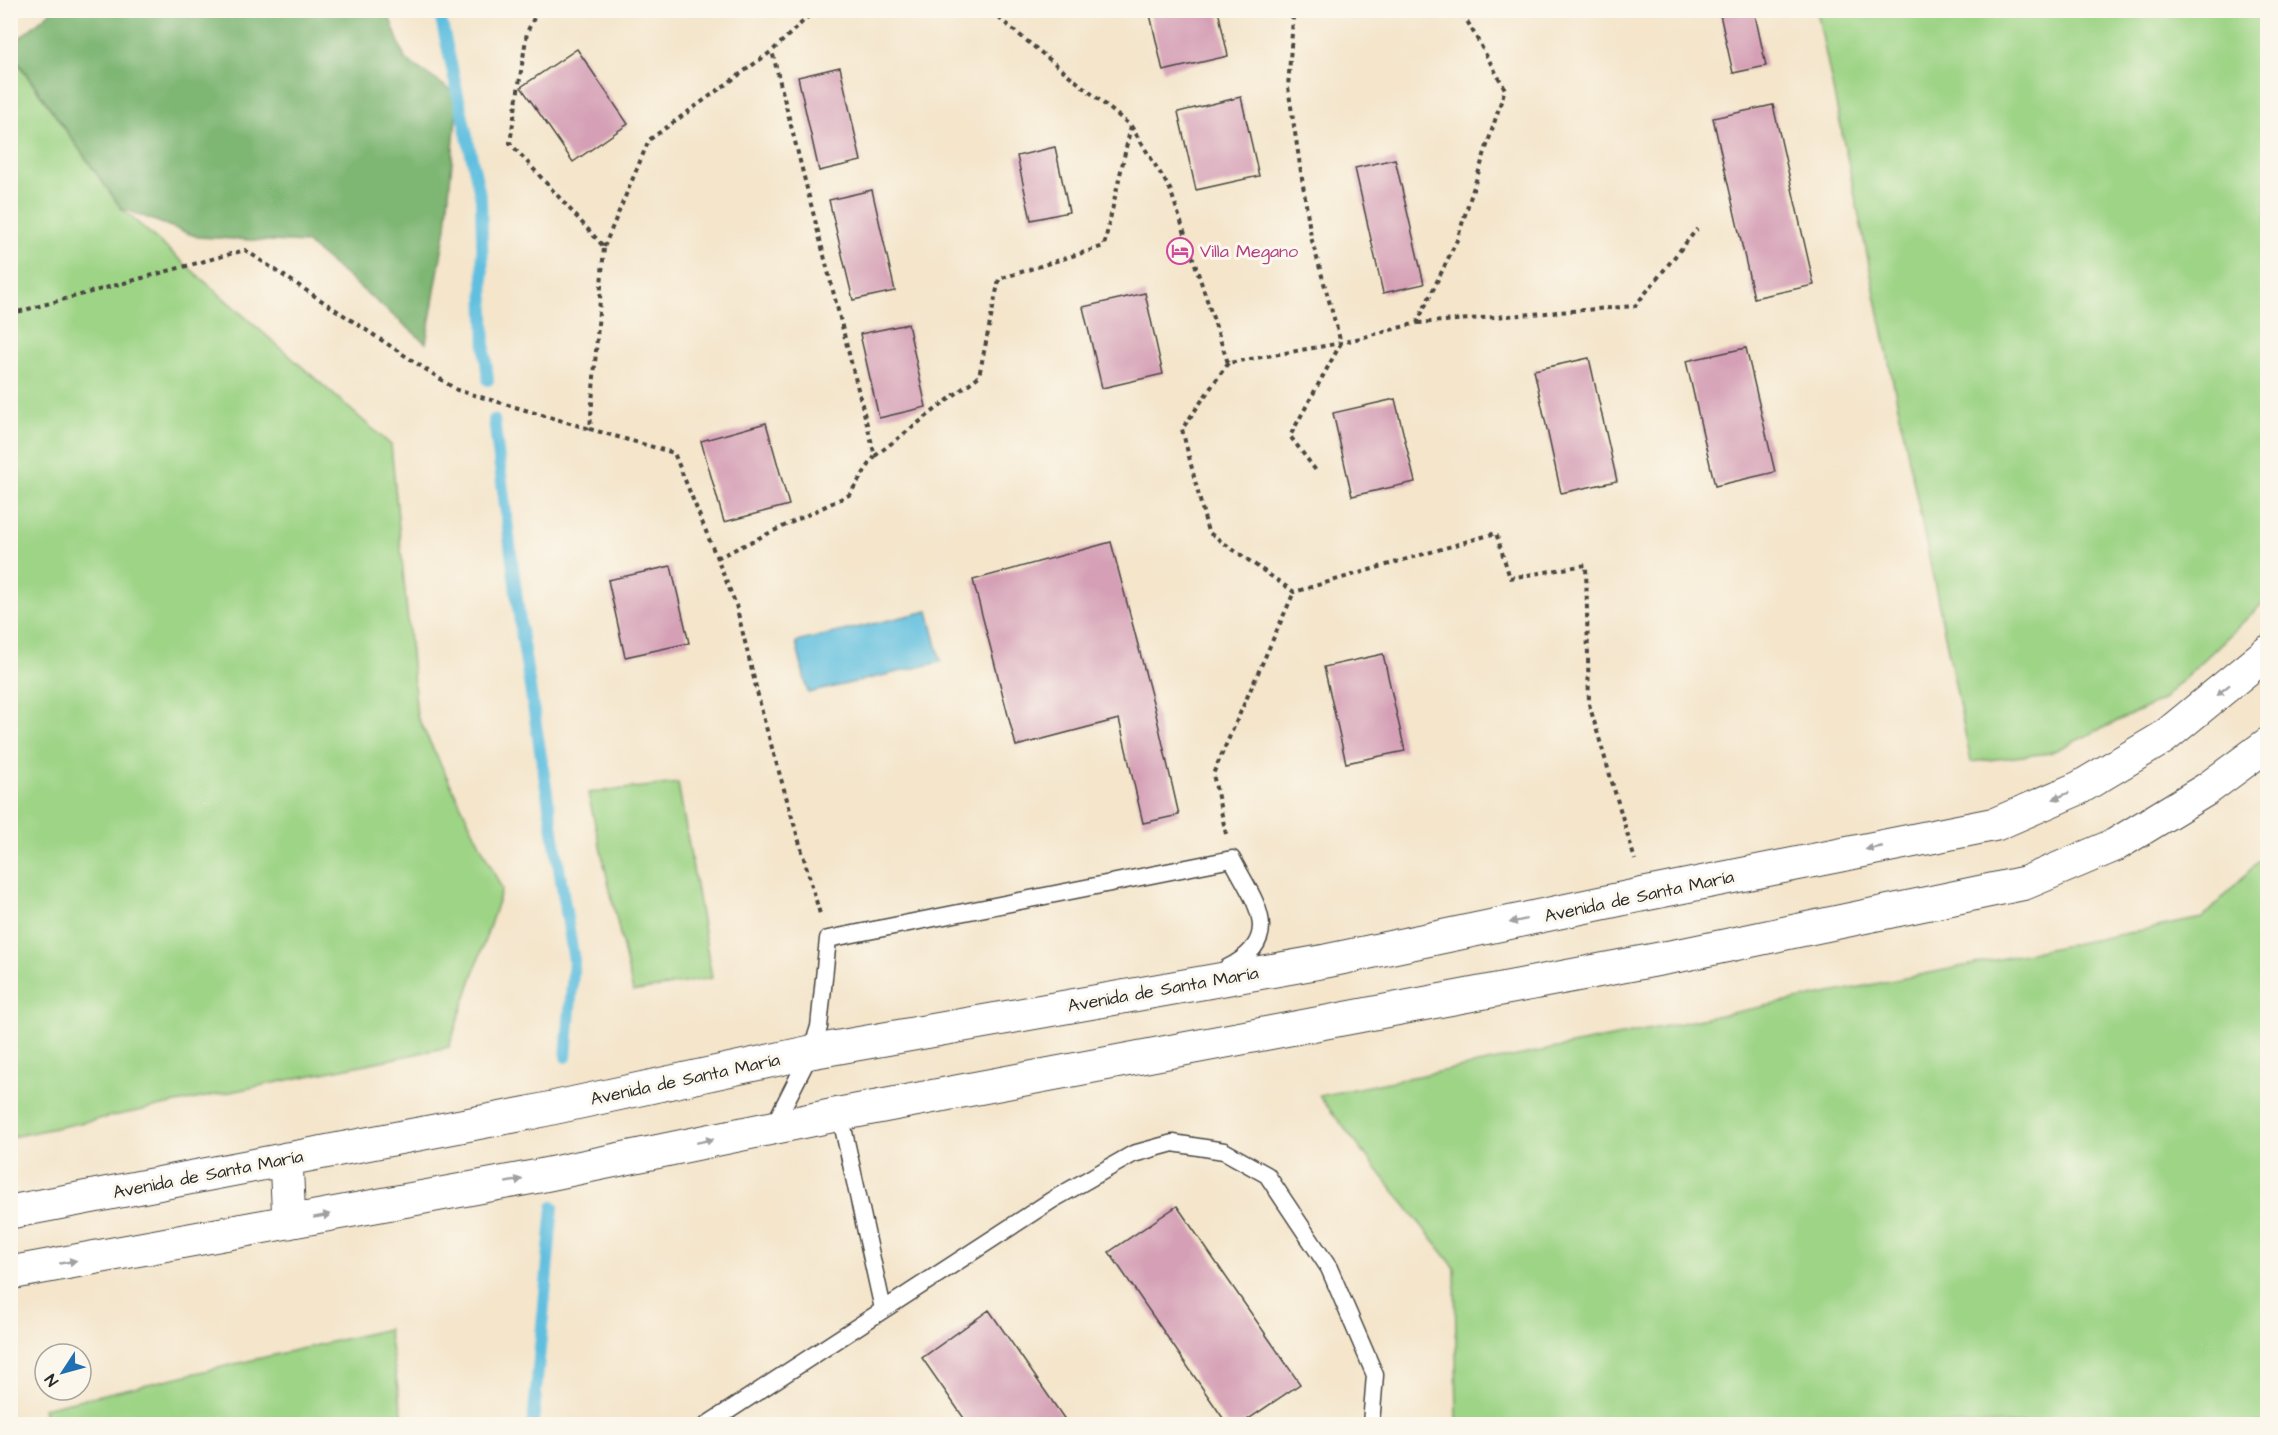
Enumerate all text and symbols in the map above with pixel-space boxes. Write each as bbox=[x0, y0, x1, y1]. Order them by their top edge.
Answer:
hotel icon: Villa Megano bbox=[1165, 236, 1195, 266]
place label: Villa Megano bbox=[1200, 239, 1298, 265]
one-way arrow bbox=[2215, 684, 2231, 697]
one-way arrow bbox=[2052, 792, 2069, 801]
one-way arrow bbox=[1864, 844, 1883, 853]
street label: Avenida de Santa María bbox=[1542, 864, 1736, 929]
one-way arrow bbox=[1508, 917, 1527, 926]
street label: Avenida de Santa María bbox=[1066, 960, 1260, 1019]
street label: Avenida de Santa María bbox=[588, 1047, 782, 1112]
one-way arrow bbox=[695, 1136, 714, 1145]
street label: Avenida de Santa María bbox=[111, 1144, 305, 1205]
one-way arrow bbox=[504, 1176, 523, 1185]
one-way arrow bbox=[313, 1211, 332, 1220]
one-way arrow bbox=[59, 1257, 78, 1266]
north arrow bbox=[33, 1342, 93, 1402]
text: N bbox=[40, 1370, 64, 1391]

